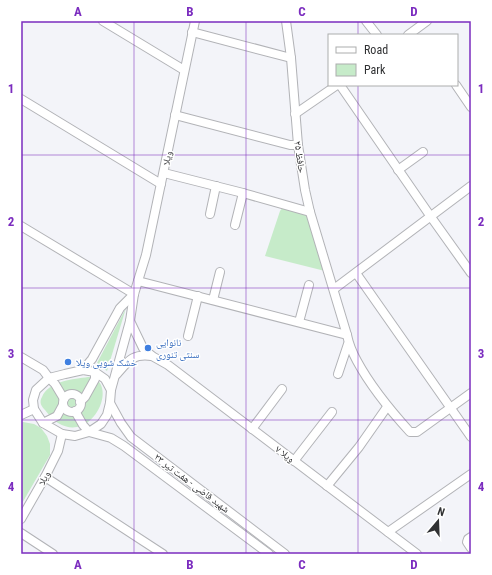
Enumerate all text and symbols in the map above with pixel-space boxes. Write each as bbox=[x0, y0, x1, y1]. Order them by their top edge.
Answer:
text: A bbox=[74, 4, 82, 19]
text: B bbox=[186, 4, 194, 19]
text: C bbox=[298, 4, 306, 19]
text: D bbox=[410, 4, 418, 19]
legend bbox=[328, 34, 458, 86]
text: Road bbox=[364, 43, 388, 57]
text: Park bbox=[364, 63, 386, 77]
text: 1 bbox=[8, 81, 14, 96]
text: 1 bbox=[478, 81, 484, 96]
street label: حافظ ۲۵ bbox=[292, 140, 308, 174]
street label: ویلا bbox=[160, 150, 174, 166]
text: 2 bbox=[8, 214, 15, 229]
text: 2 bbox=[478, 214, 485, 229]
place label: نانوایی سنتی تنوری bbox=[156, 337, 200, 361]
marker: نانوایی سنتی تنوری bbox=[143, 343, 153, 353]
text: 3 bbox=[8, 346, 14, 361]
text: 3 bbox=[478, 346, 484, 361]
marker: خشک شویی ویلا bbox=[63, 357, 73, 367]
place label: خشک شویی ویلا bbox=[76, 357, 138, 369]
street label: ویلا ۷ bbox=[273, 443, 297, 465]
street label: شهید قاضی - هفت تیر ۲۳ bbox=[152, 451, 232, 516]
street label: ویلا bbox=[36, 469, 52, 487]
text: 4 bbox=[8, 479, 15, 494]
text: 4 bbox=[478, 479, 485, 494]
north arrow bbox=[418, 501, 458, 541]
text: N bbox=[436, 505, 447, 519]
text: A bbox=[74, 557, 82, 572]
text: B bbox=[186, 557, 194, 572]
text: C bbox=[298, 557, 306, 572]
text: D bbox=[410, 557, 418, 572]

